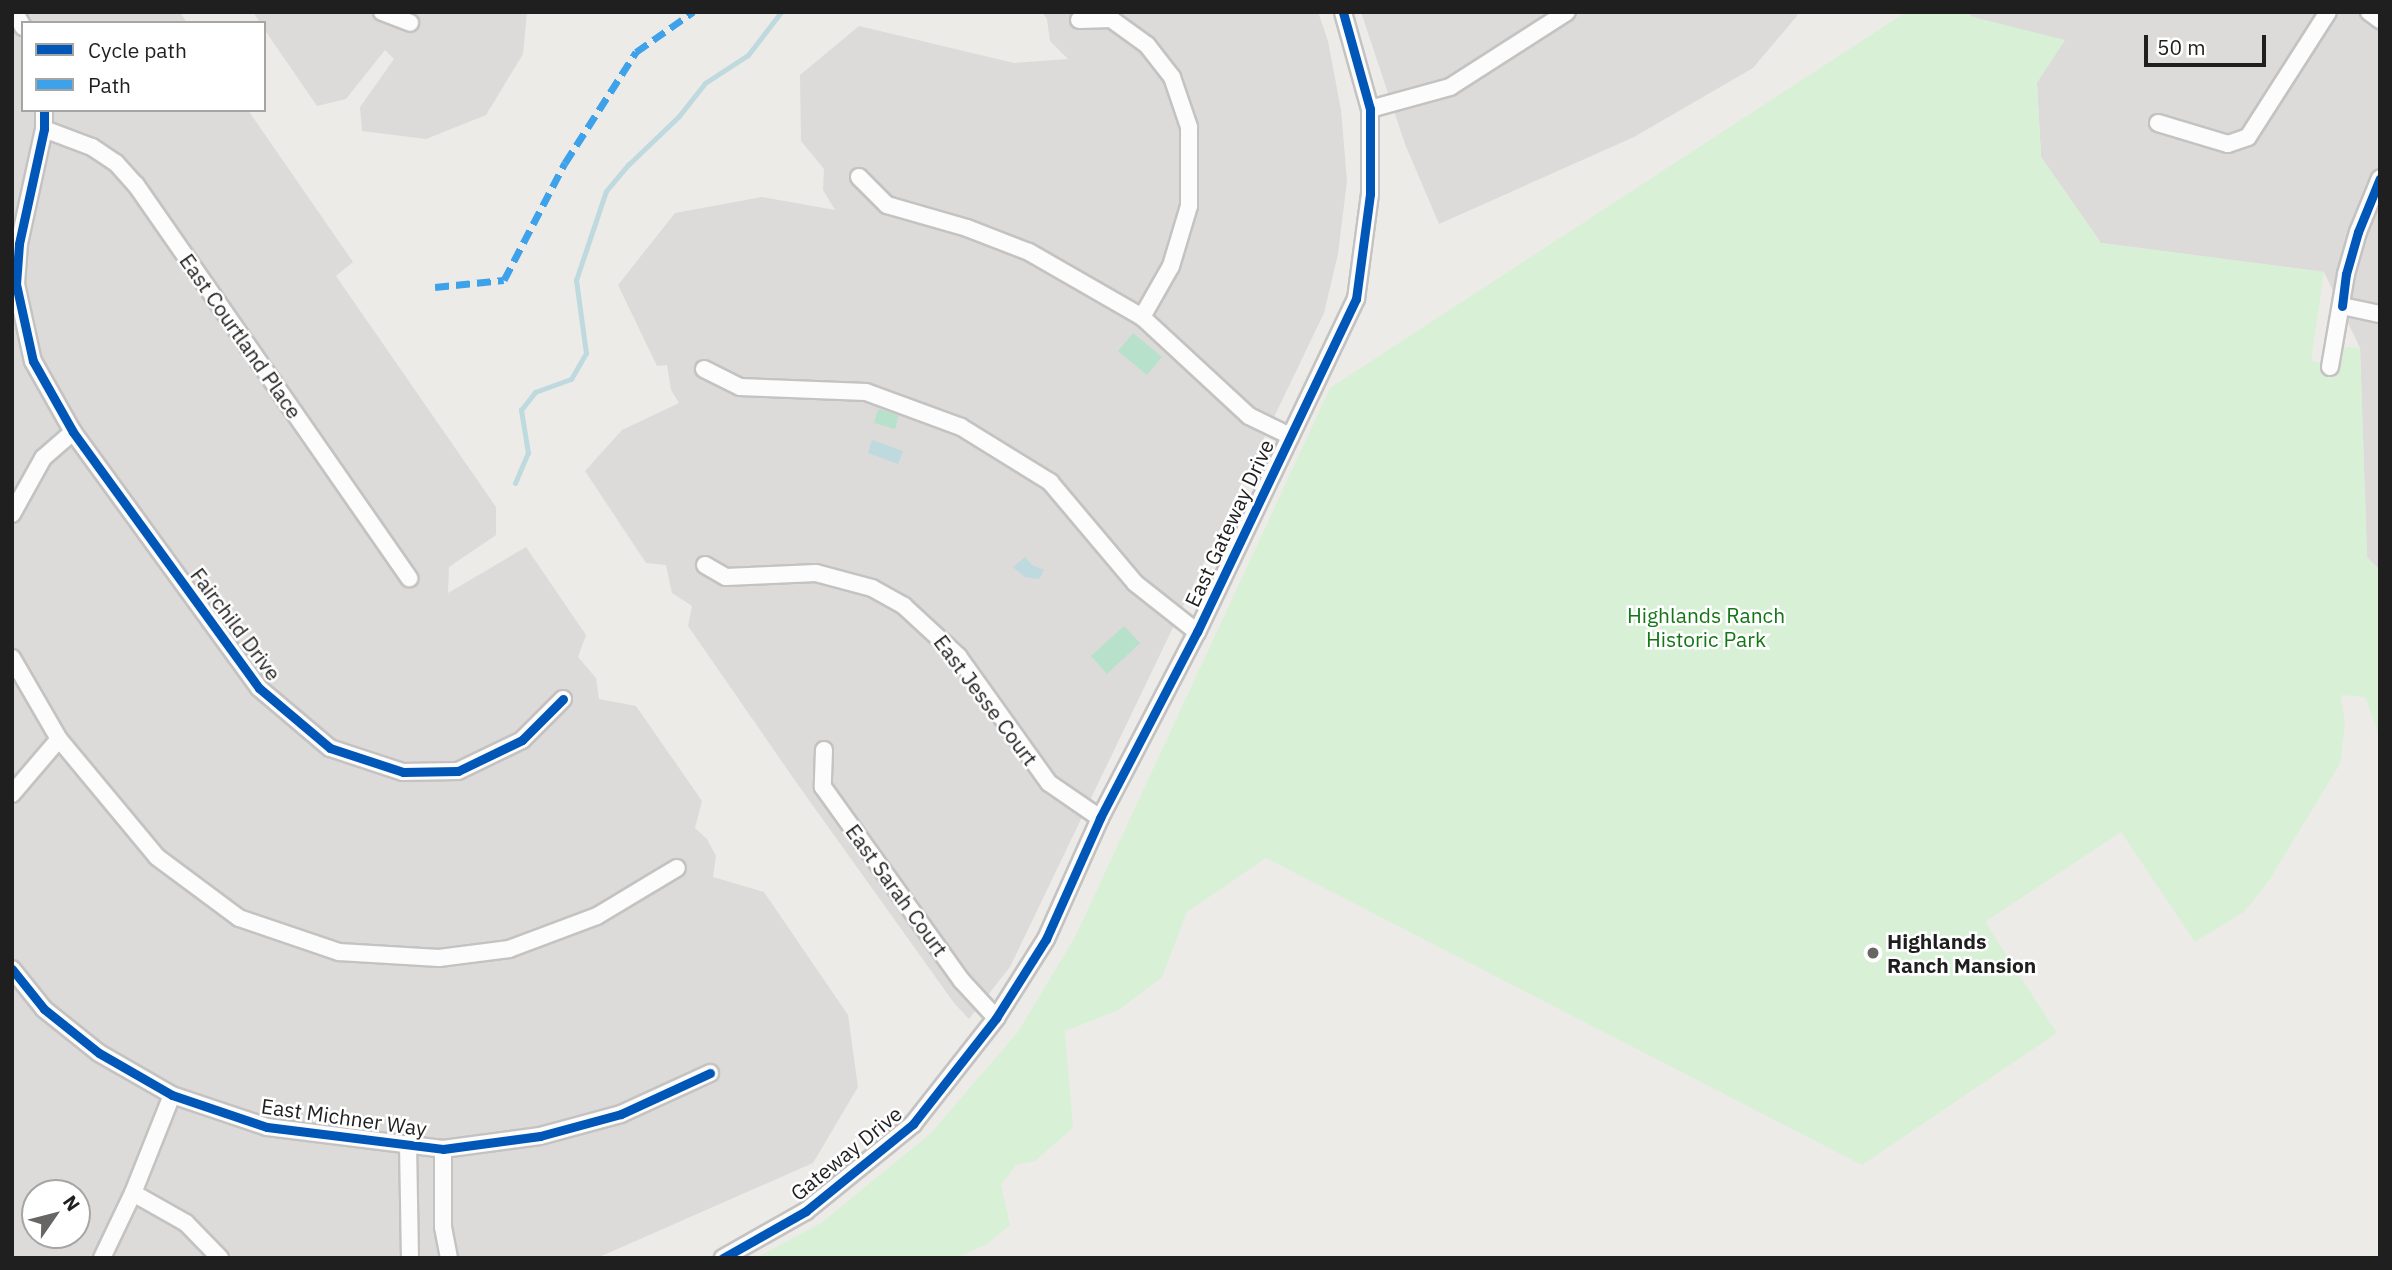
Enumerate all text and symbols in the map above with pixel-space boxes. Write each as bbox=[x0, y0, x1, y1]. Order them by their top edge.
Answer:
legend bbox=[21, 21, 266, 112]
scale bar bbox=[2147, 21, 2270, 65]
text: 50 m bbox=[2157, 33, 2206, 61]
text: Cycle path bbox=[88, 36, 187, 64]
text: Path bbox=[88, 71, 131, 99]
street label: East Courtland Place bbox=[175, 249, 307, 423]
street label: East Gateway Drive bbox=[1179, 435, 1279, 611]
street label: Fairchild Drive bbox=[186, 563, 286, 685]
park label: Highlands Ranch Historic Park bbox=[1627, 602, 1785, 652]
street label: East Jesse Court bbox=[929, 630, 1043, 770]
street label: East Sarah Court bbox=[841, 819, 953, 961]
place label: Highlands Ranch Mansion bbox=[1887, 928, 2036, 978]
marker: Highlands Ranch Mansion bbox=[1865, 945, 1881, 961]
street label: East Michner Way bbox=[260, 1093, 428, 1141]
street label: Gateway Drive bbox=[785, 1100, 907, 1206]
north arrow bbox=[21, 1179, 91, 1249]
text: N bbox=[58, 1191, 85, 1216]

